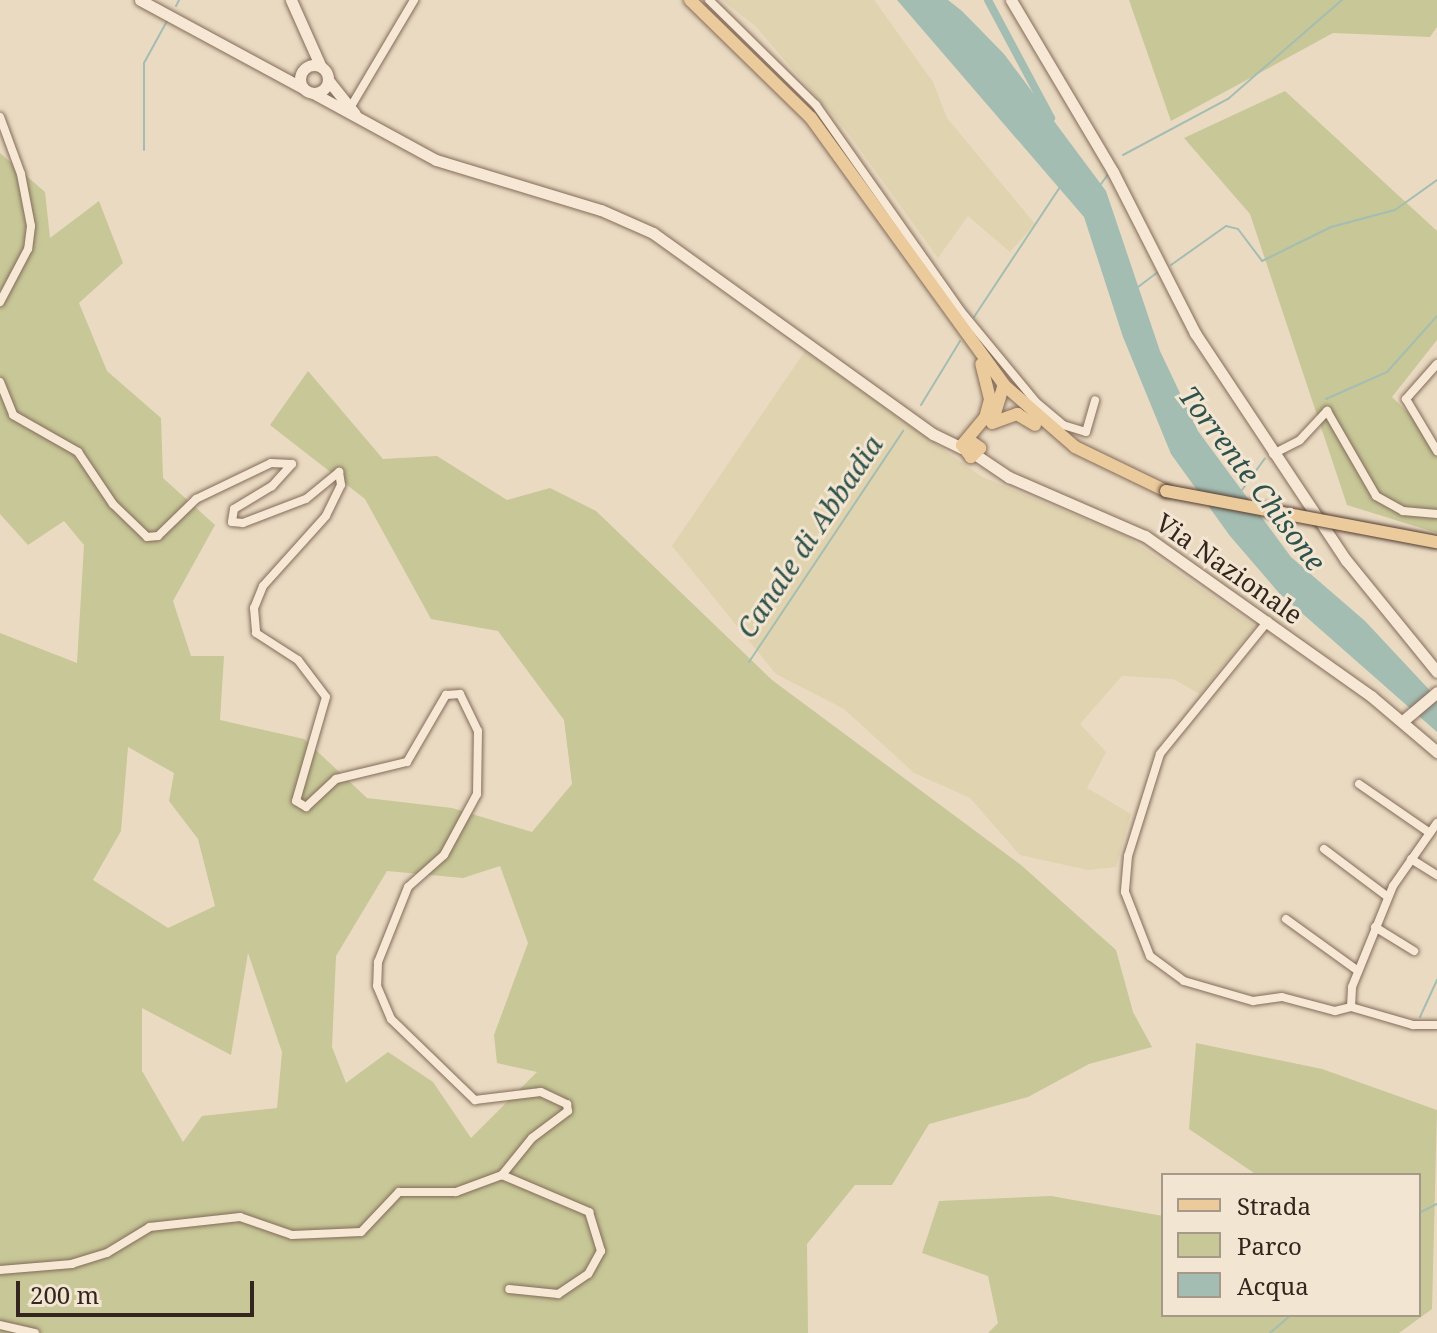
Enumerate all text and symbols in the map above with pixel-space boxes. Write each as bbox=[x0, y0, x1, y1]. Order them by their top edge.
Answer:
water label: Torrente Chisone bbox=[1173, 379, 1333, 577]
water label: Canale di Abbadia bbox=[729, 428, 889, 644]
street label: Via Nazionale bbox=[1150, 507, 1308, 631]
legend bbox=[1161, 1173, 1421, 1317]
text: Strada bbox=[1237, 1189, 1311, 1222]
text: Parco bbox=[1237, 1229, 1302, 1262]
scale bar bbox=[20, 1265, 258, 1315]
text: Acqua bbox=[1237, 1269, 1309, 1302]
text: 200 m bbox=[30, 1278, 99, 1311]

